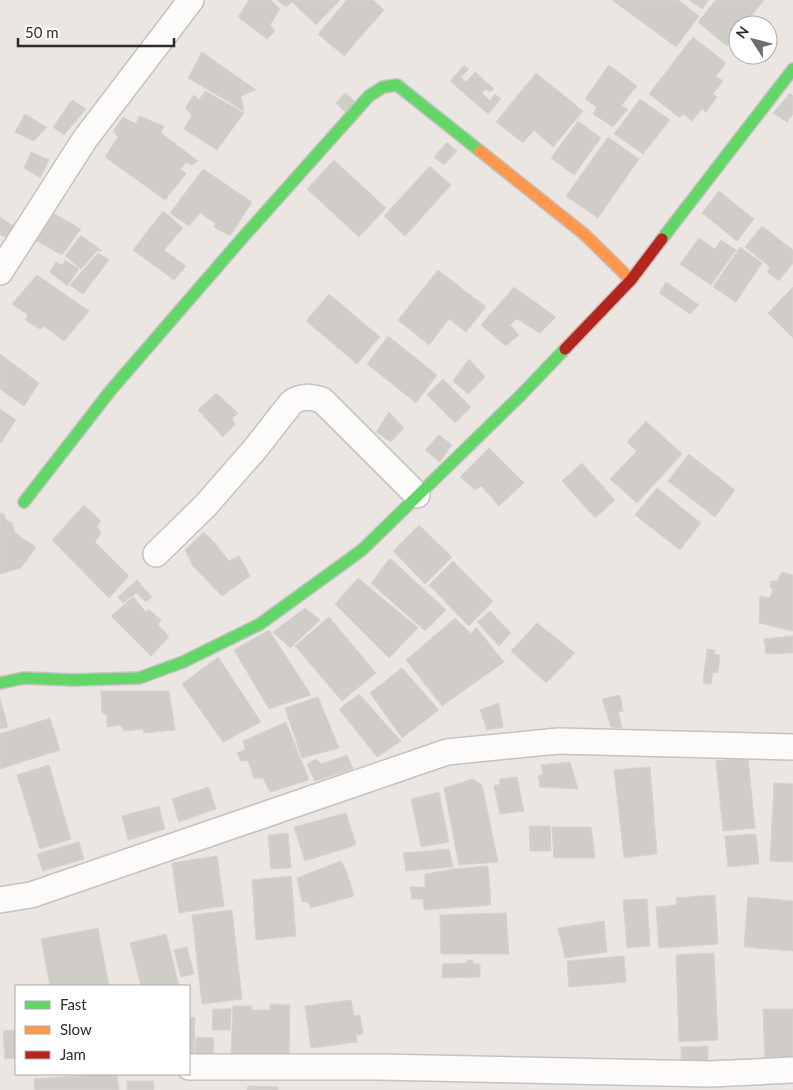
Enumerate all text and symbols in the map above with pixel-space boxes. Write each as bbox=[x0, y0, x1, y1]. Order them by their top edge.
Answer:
scale bar bbox=[18, 15, 174, 47]
north arrow bbox=[728, 15, 778, 65]
text: 50 m bbox=[25, 23, 59, 41]
text: N bbox=[732, 23, 752, 41]
legend bbox=[15, 985, 190, 1075]
text: Fast bbox=[60, 995, 87, 1013]
text: Slow bbox=[60, 1020, 92, 1038]
text: Jam bbox=[60, 1045, 86, 1063]

